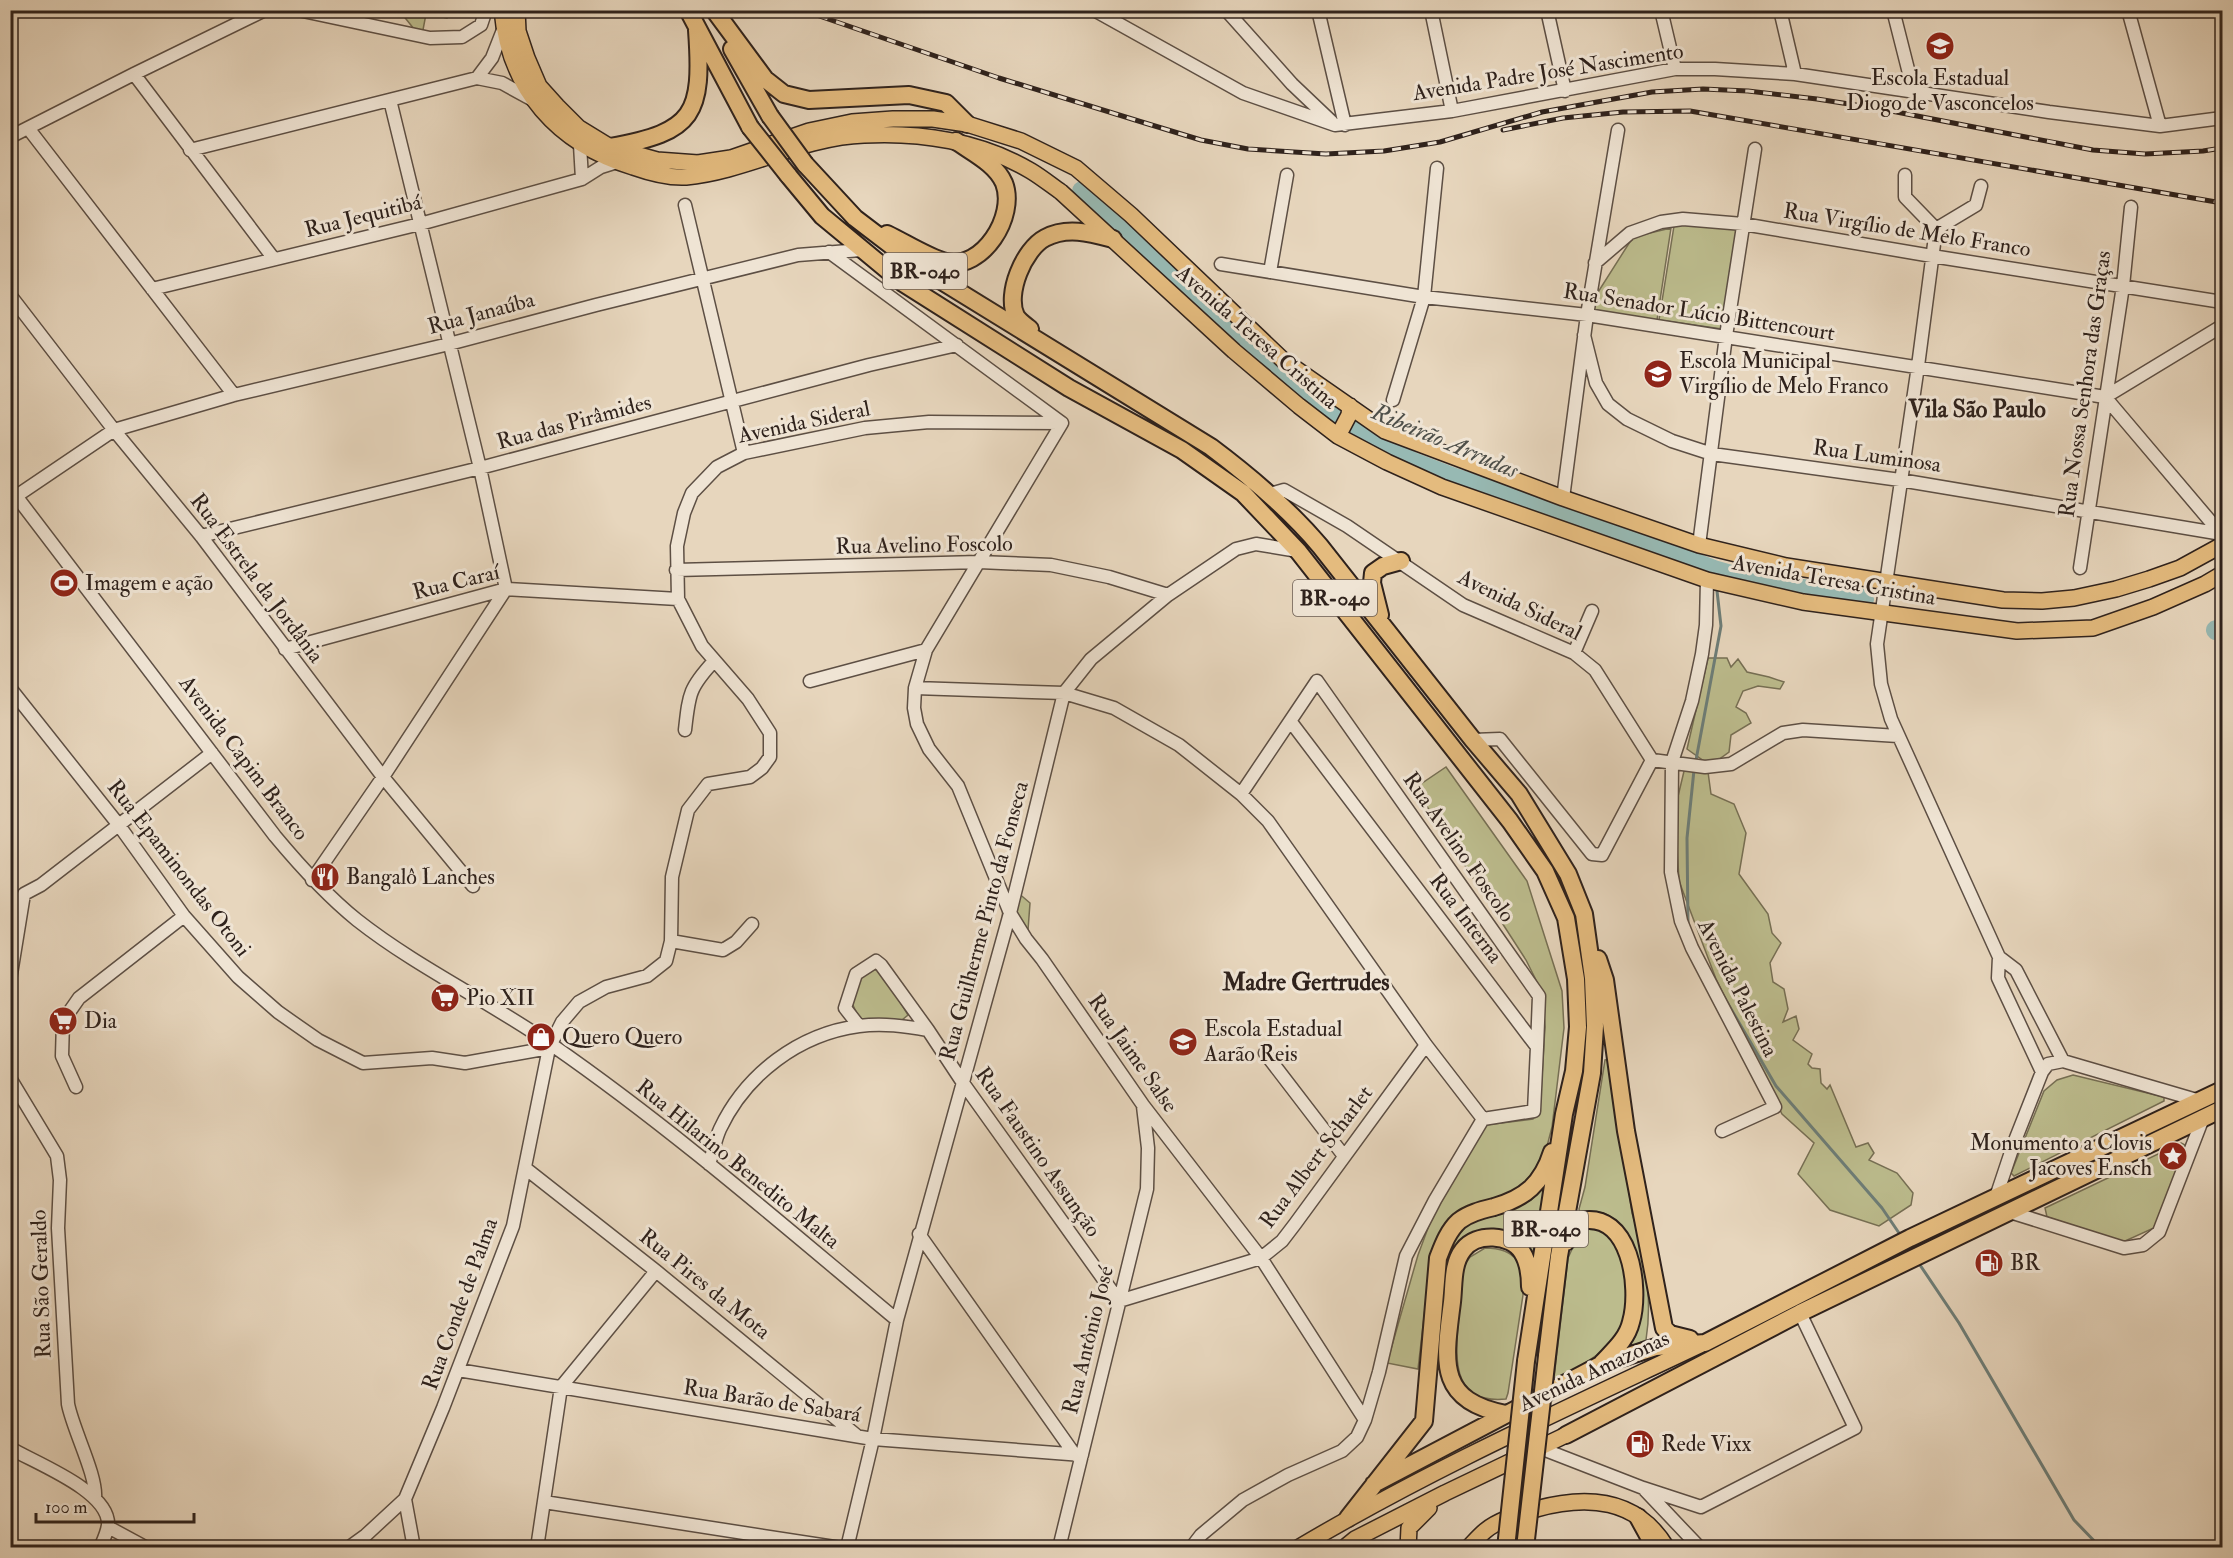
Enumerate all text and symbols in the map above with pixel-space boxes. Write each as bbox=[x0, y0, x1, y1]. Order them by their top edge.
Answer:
school or university icon: Escola Estadual Diogo de Vasconcelos bbox=[1924, 30, 1956, 62]
street label: Avenida Padre José Nascimento bbox=[1410, 37, 1685, 107]
place label: Escola Estadual Diogo de Vasconcelos bbox=[1846, 64, 2034, 117]
street label: Rua Jequitibá bbox=[302, 188, 425, 244]
street label: Rua Virgílio de Melo Franco bbox=[1781, 197, 2033, 263]
street label: Rua Nossa Senhora das Graças bbox=[2052, 249, 2118, 519]
road number: BR-040 bbox=[883, 253, 967, 289]
street label: Avenida Teresa Cristina bbox=[1169, 258, 1345, 416]
street label: Rua Senador Lúcio Bittencourt bbox=[1561, 277, 1837, 347]
street label: Rua Janaúba bbox=[424, 285, 538, 341]
place label: Escola Municipal Virgílio de Melo Franco bbox=[1679, 347, 1888, 400]
school or university icon: Escola Municipal Virgílio de Melo Franco bbox=[1642, 358, 1674, 390]
street label: Rua das Pirâmides bbox=[494, 388, 654, 456]
street label: Avenida Sideral bbox=[734, 394, 873, 450]
district label: Vila São Paulo bbox=[1907, 394, 2046, 425]
water label: Ribeirão Arrudas bbox=[1366, 396, 1523, 486]
street label: Rua Luminosa bbox=[1811, 433, 1944, 479]
street label: Rua Estrela da Jordânia bbox=[184, 488, 331, 669]
street label: Rua Avelino Foscolo bbox=[835, 529, 1013, 561]
street label: Avenida Teresa Cristina bbox=[1729, 548, 1939, 612]
street label: Rua Caraí bbox=[410, 557, 505, 606]
street label: Avenida Sideral bbox=[1453, 563, 1587, 647]
sports icon: Imagem e ação bbox=[48, 567, 80, 599]
place label: Imagem e ação bbox=[85, 569, 213, 597]
road number: BR-040 bbox=[1293, 580, 1377, 616]
street label: Avenida Capim Branco bbox=[171, 669, 315, 847]
street label: Rua Avelino Foscolo bbox=[1397, 766, 1521, 928]
street label: Rua Epaminondas Otoni bbox=[100, 774, 257, 963]
street label: Rua Guilherme Pinto da Fonseca bbox=[933, 777, 1035, 1064]
restaurant icon: Bangalô Lanches bbox=[309, 861, 341, 893]
place label: Bangalô Lanches bbox=[346, 863, 495, 891]
street label: Rua Interna bbox=[1423, 867, 1510, 969]
street label: Avenida Palestina bbox=[1691, 914, 1785, 1062]
district label: Madre Gertrudes bbox=[1221, 967, 1390, 998]
supermarket icon: Pio XII bbox=[429, 982, 461, 1014]
place label: Pio XII bbox=[466, 984, 535, 1012]
street label: Rua Jaime Salse bbox=[1082, 988, 1184, 1118]
supermarket icon: Dia bbox=[47, 1005, 79, 1037]
place label: Dia bbox=[84, 1007, 118, 1035]
place label: Escola Estadual Aarão Reis bbox=[1203, 1015, 1343, 1068]
shop icon: Quero Quero bbox=[525, 1021, 557, 1053]
place label: Quero Quero bbox=[562, 1023, 682, 1051]
school or university icon: Escola Estadual Aarão Reis bbox=[1167, 1026, 1199, 1058]
street label: Rua Faustino Assunção bbox=[969, 1061, 1107, 1243]
street label: Rua Hilarino Benedito Malta bbox=[630, 1073, 846, 1256]
street label: Rua Albert Scharlet bbox=[1253, 1080, 1379, 1234]
place label: Monumento a Clovis Jacoves Ensch bbox=[1970, 1129, 2152, 1182]
place icon: Monumento a Clovis Jacoves Ensch bbox=[2157, 1140, 2189, 1172]
street label: Rua São Geraldo bbox=[24, 1209, 58, 1359]
road number: BR-040 bbox=[1504, 1211, 1588, 1247]
street label: Rua Conde de Palma bbox=[416, 1213, 504, 1394]
street label: Rua Pires da Mota bbox=[634, 1223, 777, 1346]
fuel station icon: BR bbox=[1973, 1247, 2005, 1279]
place label: BR bbox=[2010, 1249, 2041, 1277]
street label: Rua Antônio José bbox=[1056, 1262, 1120, 1417]
street label: Avenida Amazonas bbox=[1513, 1324, 1674, 1419]
street label: Rua Barão de Sabará bbox=[681, 1373, 864, 1429]
fuel station icon: Rede Vixx bbox=[1624, 1428, 1656, 1460]
place label: Rede Vixx bbox=[1661, 1430, 1752, 1458]
scale bar bbox=[36, 1486, 194, 1524]
text: 100 m bbox=[45, 1496, 88, 1519]

